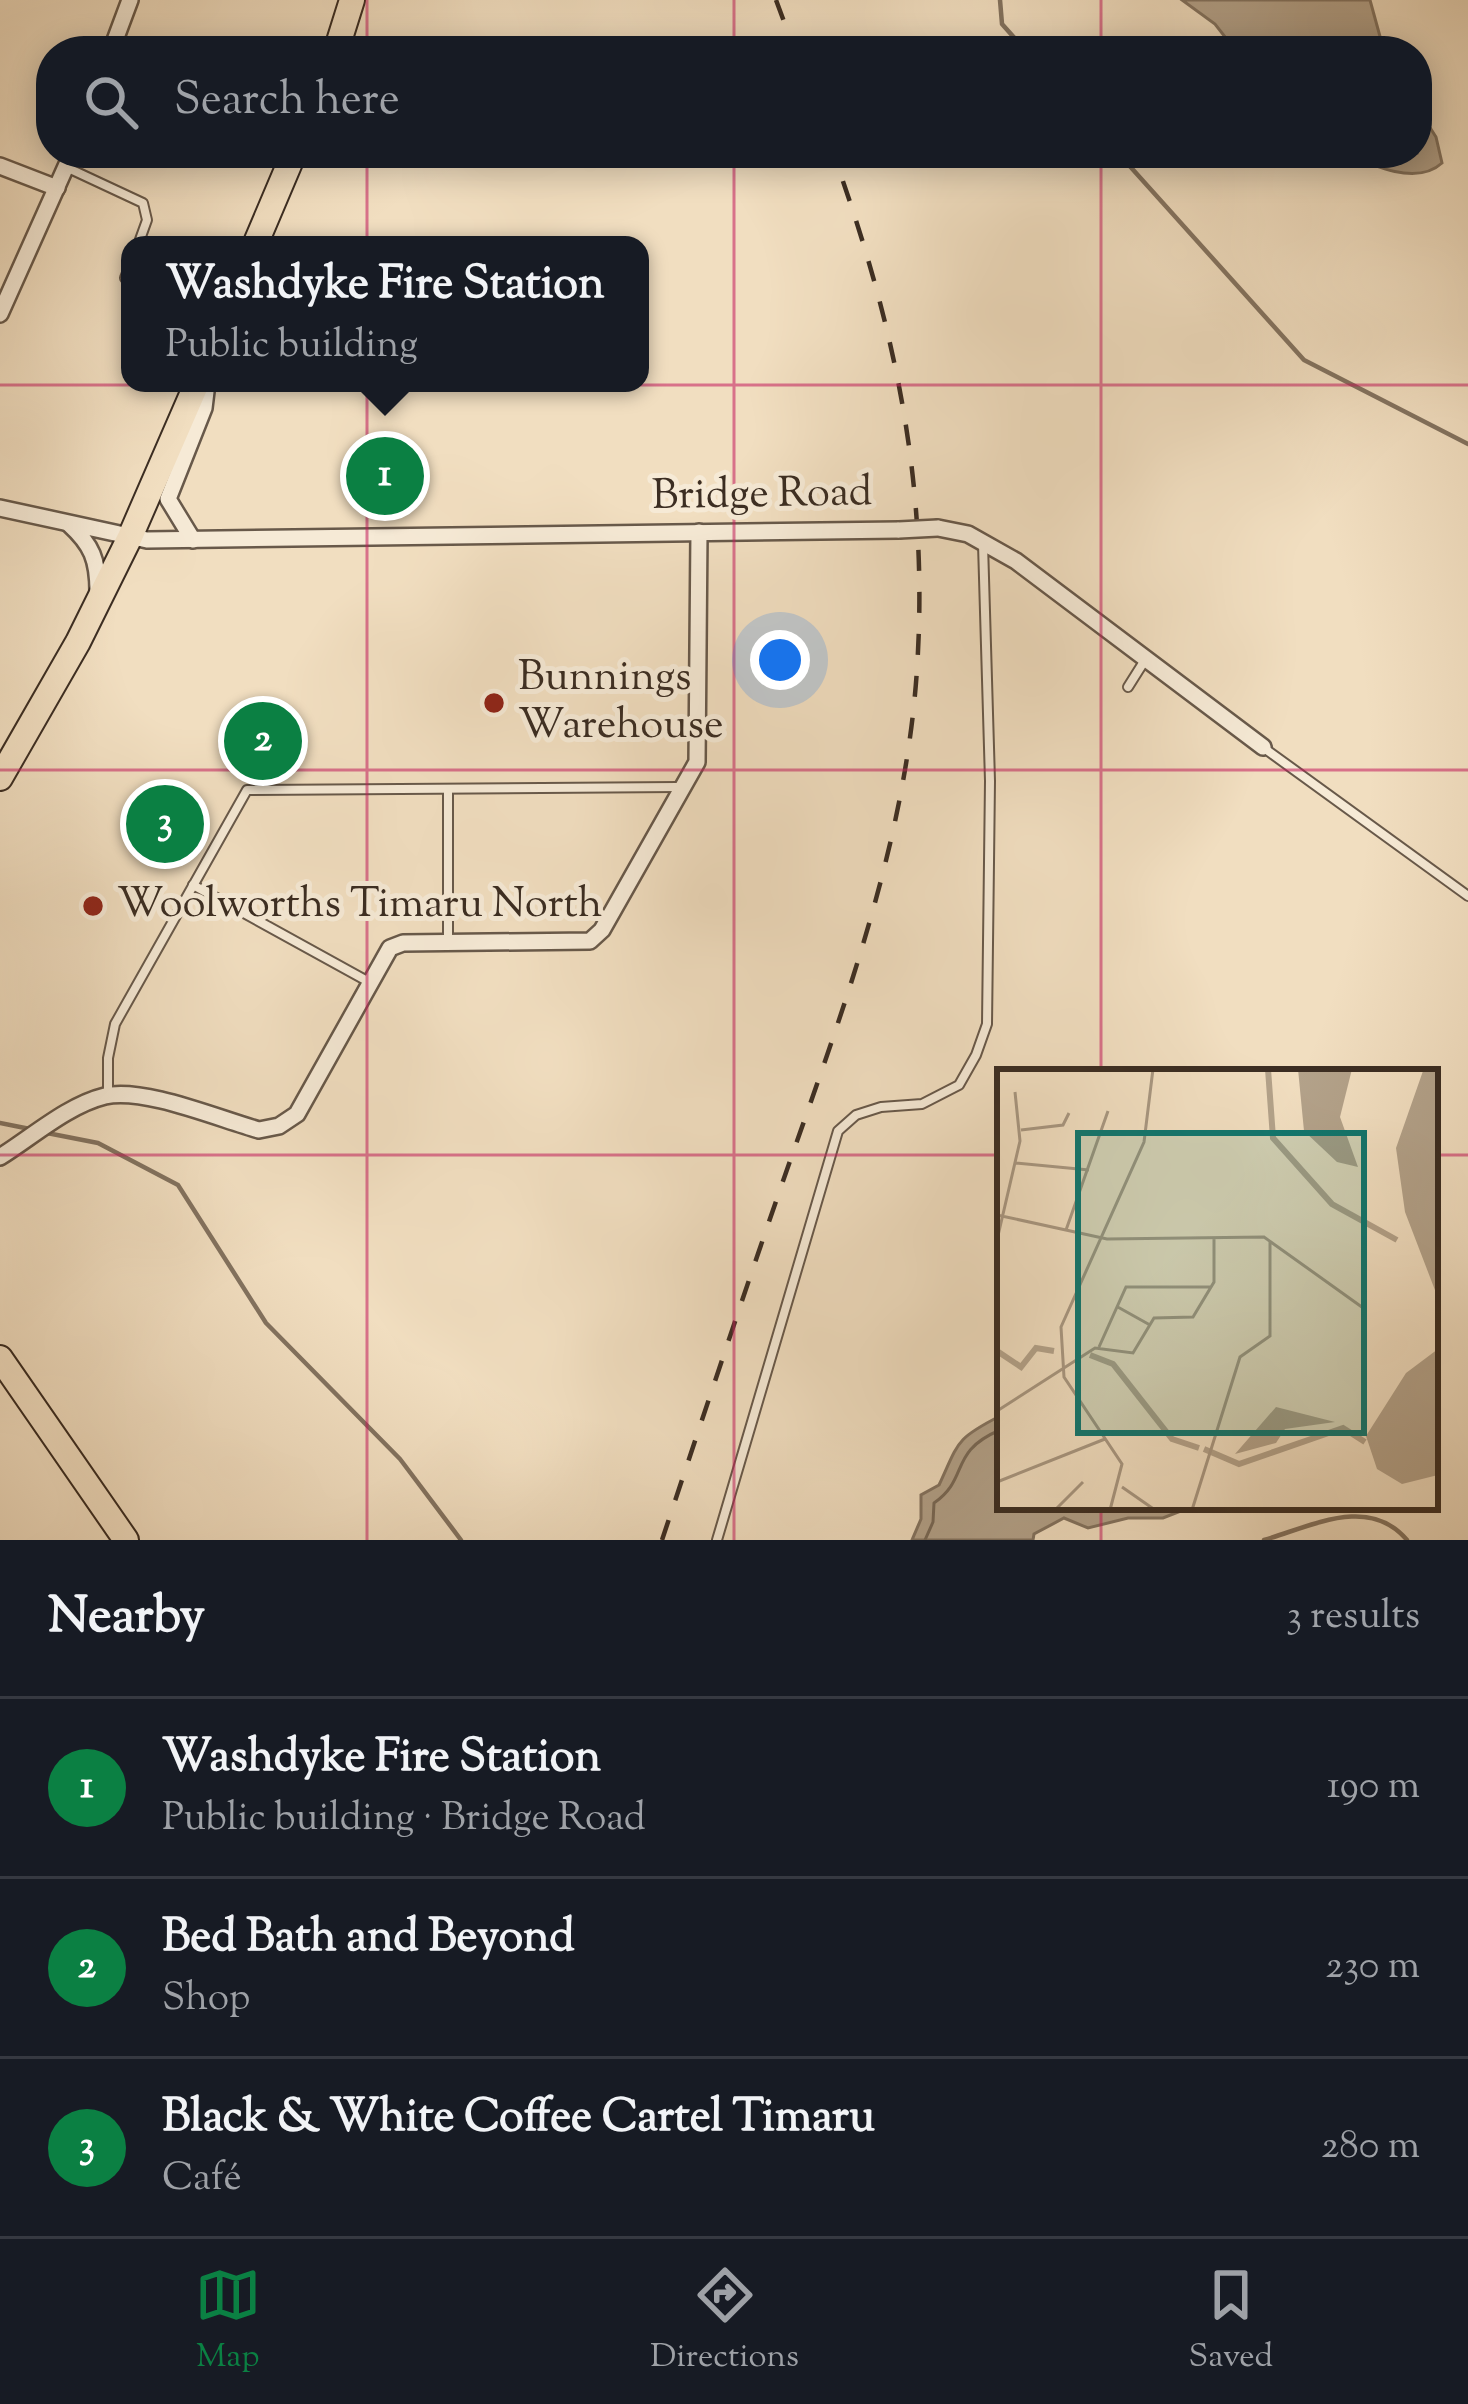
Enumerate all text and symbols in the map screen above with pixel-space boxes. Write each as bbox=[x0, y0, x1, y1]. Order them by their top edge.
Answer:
search box bbox=[36, 36, 1432, 168]
icon: search bbox=[78, 69, 144, 135]
text: Search here bbox=[174, 70, 400, 135]
popup bbox=[121, 236, 649, 392]
text: Washdyke Fire Station bbox=[165, 254, 605, 319]
text: Public building bbox=[165, 319, 418, 375]
pin: 1 bbox=[346, 431, 424, 521]
street label: Bridge Road bbox=[651, 464, 873, 528]
your location bbox=[750, 630, 810, 690]
place label: Bunnings Warehouse bbox=[518, 649, 724, 757]
marker: Bunnings Warehouse bbox=[481, 690, 507, 716]
pin: 2 bbox=[224, 696, 302, 786]
pin: 3 bbox=[126, 779, 204, 869]
place label: Woolworths Timaru North bbox=[117, 876, 602, 936]
marker: Woolworths Timaru North bbox=[80, 893, 106, 919]
inset map bbox=[997, 1069, 1438, 1510]
text: Nearby bbox=[48, 1582, 205, 1655]
text: 3 results bbox=[1286, 1590, 1420, 1646]
text: Washdyke Fire Station bbox=[162, 1727, 601, 1792]
text: 1 bbox=[80, 1760, 94, 1816]
text: 190 m bbox=[1327, 1760, 1420, 1816]
text: Public building · Bridge Road bbox=[162, 1792, 646, 1848]
text: Bed Bath and Beyond bbox=[162, 1907, 575, 1972]
text: 2 bbox=[78, 1940, 96, 1996]
text: 230 m bbox=[1325, 1940, 1420, 1996]
text: Shop bbox=[162, 1972, 250, 2028]
text: Black & White Coffee Cartel Timaru bbox=[162, 2087, 875, 2152]
text: 3 bbox=[79, 2120, 95, 2176]
text: 280 m bbox=[1321, 2120, 1420, 2176]
text: Café bbox=[162, 2152, 242, 2208]
tab: Map bbox=[195, 2262, 261, 2382]
tab: Directions bbox=[650, 2262, 799, 2382]
tab: Saved bbox=[1189, 2262, 1273, 2382]

